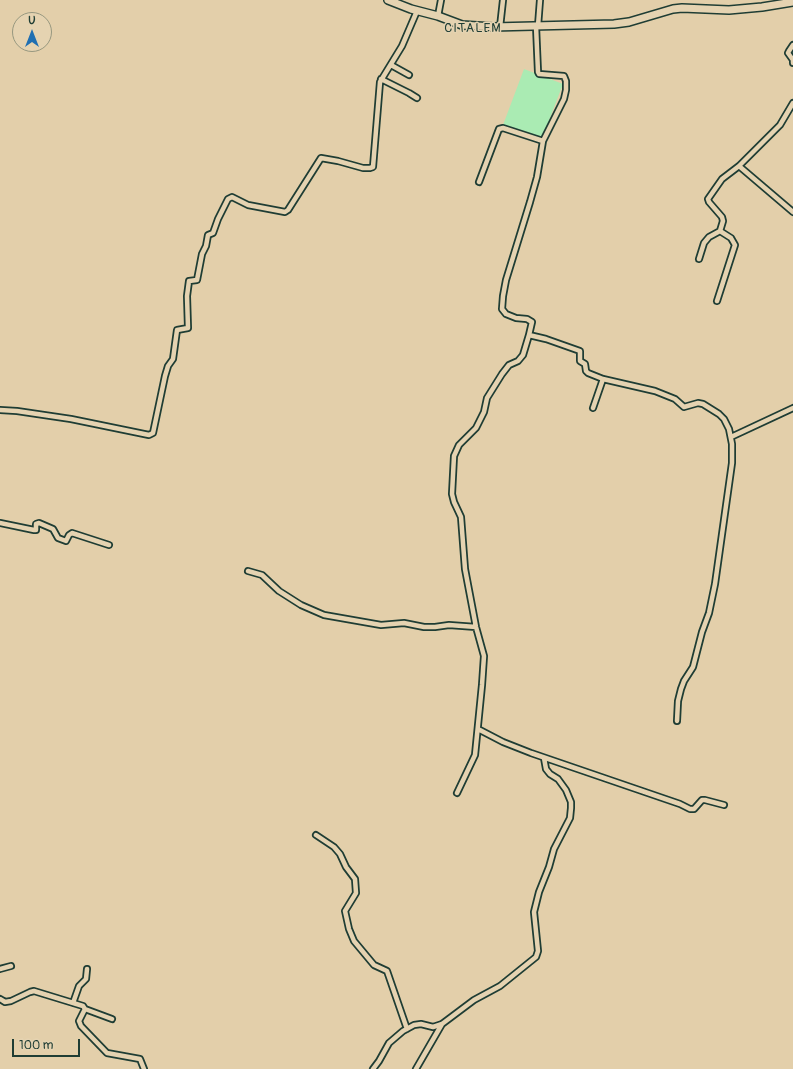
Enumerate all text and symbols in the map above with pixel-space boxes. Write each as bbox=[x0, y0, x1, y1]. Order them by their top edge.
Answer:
north arrow bbox=[12, 12, 52, 52]
text: U bbox=[28, 14, 36, 27]
district label: CITALEM bbox=[444, 21, 502, 37]
scale bar bbox=[14, 1031, 82, 1057]
text: 100 m bbox=[19, 1038, 53, 1053]

